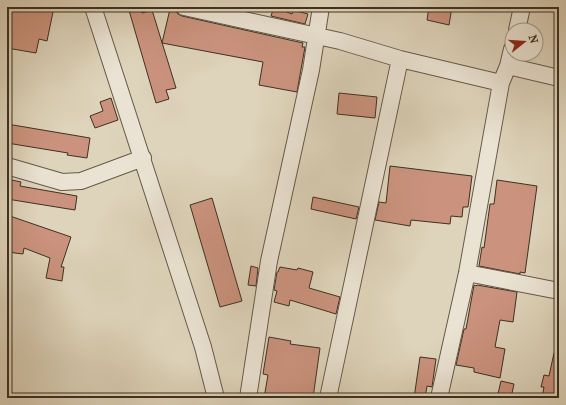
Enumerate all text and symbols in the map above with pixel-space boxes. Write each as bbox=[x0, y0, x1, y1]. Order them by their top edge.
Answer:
north arrow bbox=[504, 22, 544, 62]
text: N bbox=[526, 33, 541, 46]

